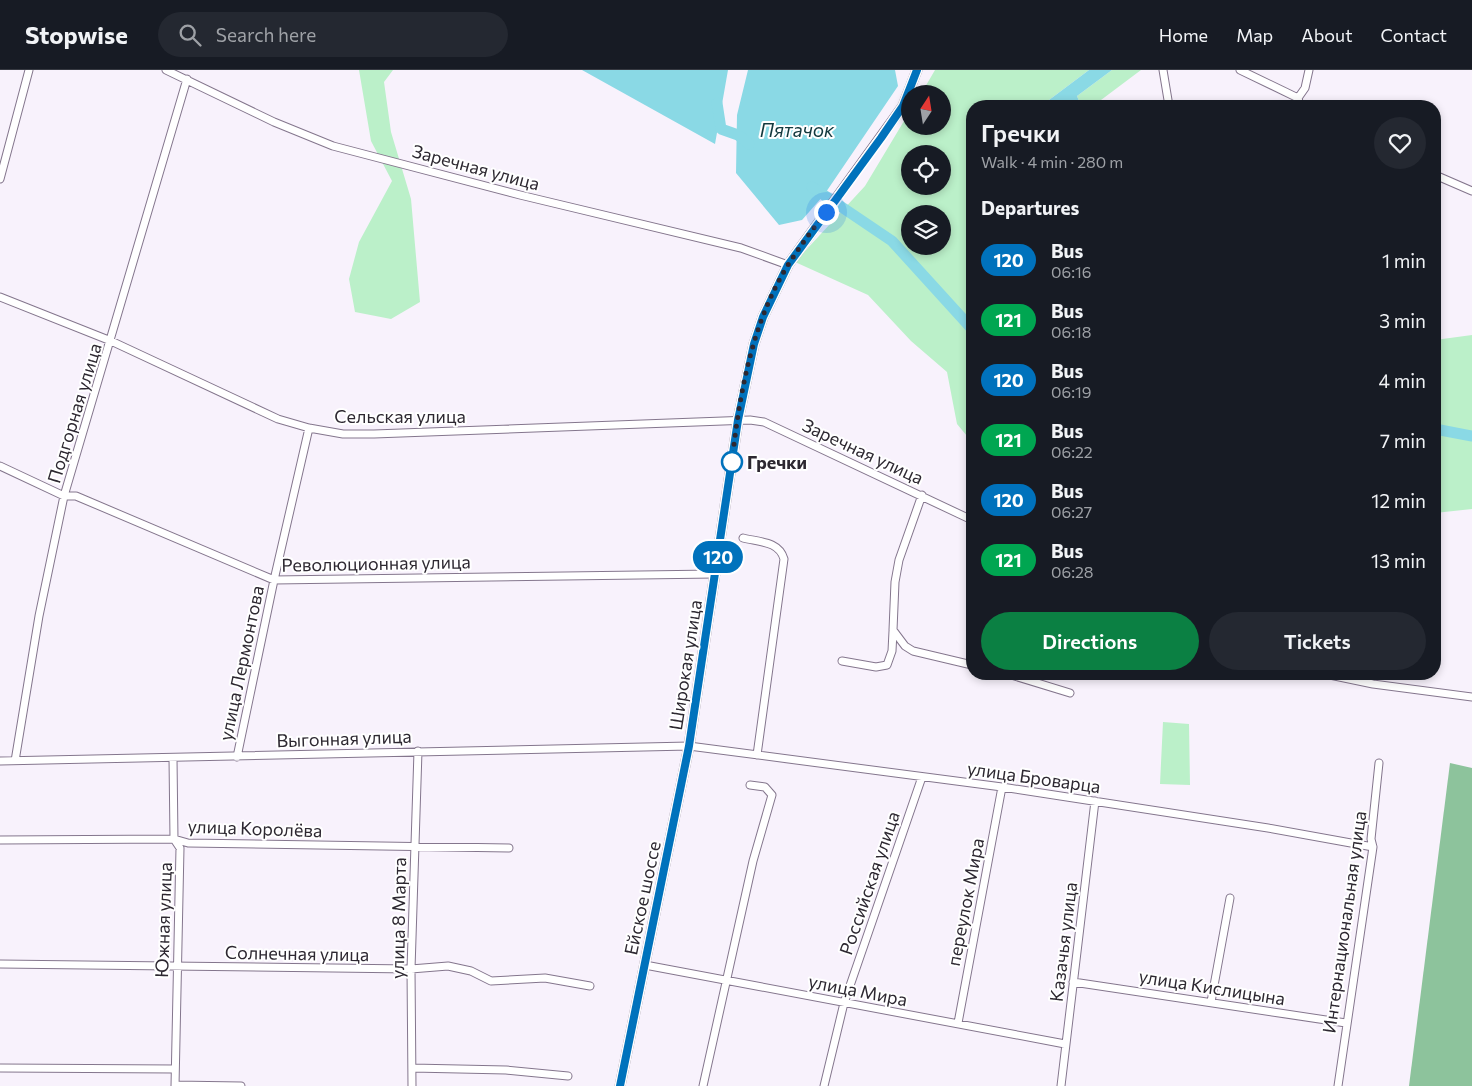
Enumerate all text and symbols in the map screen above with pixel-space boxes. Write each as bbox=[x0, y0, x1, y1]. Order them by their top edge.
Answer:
search box bbox=[158, 12, 508, 57]
text: Stopwise bbox=[25, 20, 128, 49]
icon: search bbox=[176, 21, 204, 49]
text: Search here bbox=[216, 23, 316, 46]
text: Home bbox=[1159, 24, 1208, 46]
text: Map bbox=[1236, 24, 1273, 46]
text: About bbox=[1301, 24, 1353, 46]
text: Contact bbox=[1381, 24, 1447, 46]
north arrow bbox=[901, 85, 951, 135]
map controls bbox=[901, 85, 951, 255]
button: heart bbox=[1374, 117, 1426, 169]
water label: Пятачок bbox=[760, 118, 835, 141]
text: Гречки bbox=[981, 118, 1060, 147]
street label: Заречная улица bbox=[410, 139, 542, 195]
button: locate bbox=[901, 145, 951, 195]
text: Walk · 4 min · 280 m bbox=[981, 152, 1123, 171]
text: Departures bbox=[981, 196, 1079, 219]
your location bbox=[814, 200, 839, 225]
button: layers bbox=[901, 205, 951, 255]
text: Bus bbox=[1051, 239, 1083, 262]
text: 120 bbox=[993, 249, 1024, 271]
text: 1 min bbox=[1382, 249, 1426, 272]
text: 06:16 bbox=[1051, 262, 1091, 281]
text: Bus bbox=[1051, 299, 1083, 322]
text: 121 bbox=[995, 309, 1022, 331]
text: 3 min bbox=[1379, 309, 1426, 332]
text: 06:18 bbox=[1051, 322, 1091, 341]
street label: Подгорная улица bbox=[42, 340, 106, 486]
text: Bus bbox=[1051, 359, 1083, 382]
text: 120 bbox=[993, 369, 1024, 391]
text: 4 min bbox=[1379, 369, 1426, 392]
text: 06:19 bbox=[1051, 382, 1091, 401]
street label: Сельская улица bbox=[334, 405, 466, 427]
street label: Заречная улица bbox=[799, 413, 927, 489]
text: Bus bbox=[1051, 419, 1083, 442]
text: 121 bbox=[995, 429, 1022, 451]
text: 7 min bbox=[1380, 429, 1426, 452]
text: 06:22 bbox=[1051, 442, 1093, 461]
marker: Гречки bbox=[721, 451, 743, 473]
place label: Гречки bbox=[747, 451, 807, 473]
text: Bus bbox=[1051, 479, 1083, 502]
text: 120 bbox=[993, 489, 1024, 511]
text: 12 min bbox=[1371, 489, 1426, 512]
text: 06:27 bbox=[1051, 502, 1092, 521]
text: Bus bbox=[1051, 539, 1083, 562]
line badge: 120 bbox=[689, 541, 747, 573]
text: 120 bbox=[703, 546, 733, 568]
text: 121 bbox=[995, 549, 1022, 571]
text: 13 min bbox=[1371, 549, 1426, 572]
street label: Революционная улица bbox=[281, 550, 471, 576]
text: 06:28 bbox=[1051, 562, 1093, 581]
street label: улица Лермонтова bbox=[214, 583, 268, 743]
street label: Широкая улица bbox=[664, 598, 706, 732]
button: Directions bbox=[981, 612, 1199, 670]
button: Tickets bbox=[1209, 612, 1426, 670]
street label: Выгонная улица bbox=[276, 725, 412, 751]
street label: улица Броварца bbox=[966, 757, 1102, 797]
street label: Российская улица bbox=[834, 808, 904, 958]
street label: Интернациональная улица bbox=[1318, 809, 1370, 1035]
street label: улица Королёва bbox=[187, 815, 323, 841]
street label: переулок Мира bbox=[942, 836, 988, 968]
street label: Ейское шоссе bbox=[619, 839, 665, 957]
street label: улица 8 Марта bbox=[386, 857, 410, 979]
street label: Южная улица bbox=[150, 862, 176, 978]
street label: Казачья улица bbox=[1045, 881, 1081, 1003]
street label: Солнечная улица bbox=[225, 941, 369, 965]
street label: улица Кислицына bbox=[1137, 965, 1287, 1009]
street label: улица Мира bbox=[807, 970, 909, 1010]

